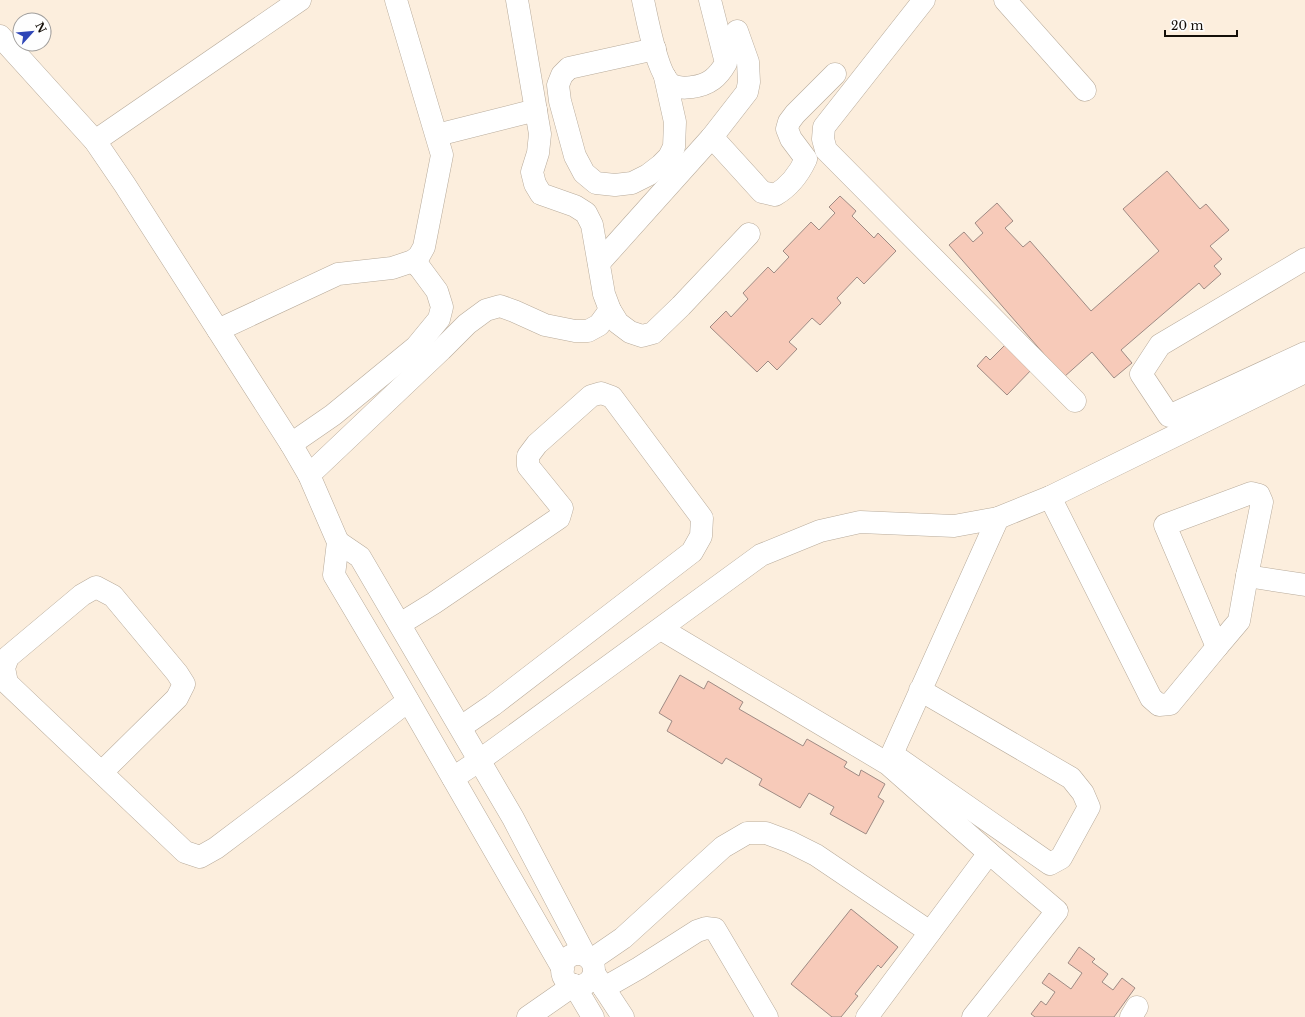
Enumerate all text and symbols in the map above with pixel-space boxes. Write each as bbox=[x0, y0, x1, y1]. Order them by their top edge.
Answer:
north arrow bbox=[12, 12, 52, 52]
scale bar bbox=[1165, 12, 1237, 38]
text: 20 m bbox=[1171, 18, 1203, 33]
text: N bbox=[32, 20, 50, 36]

